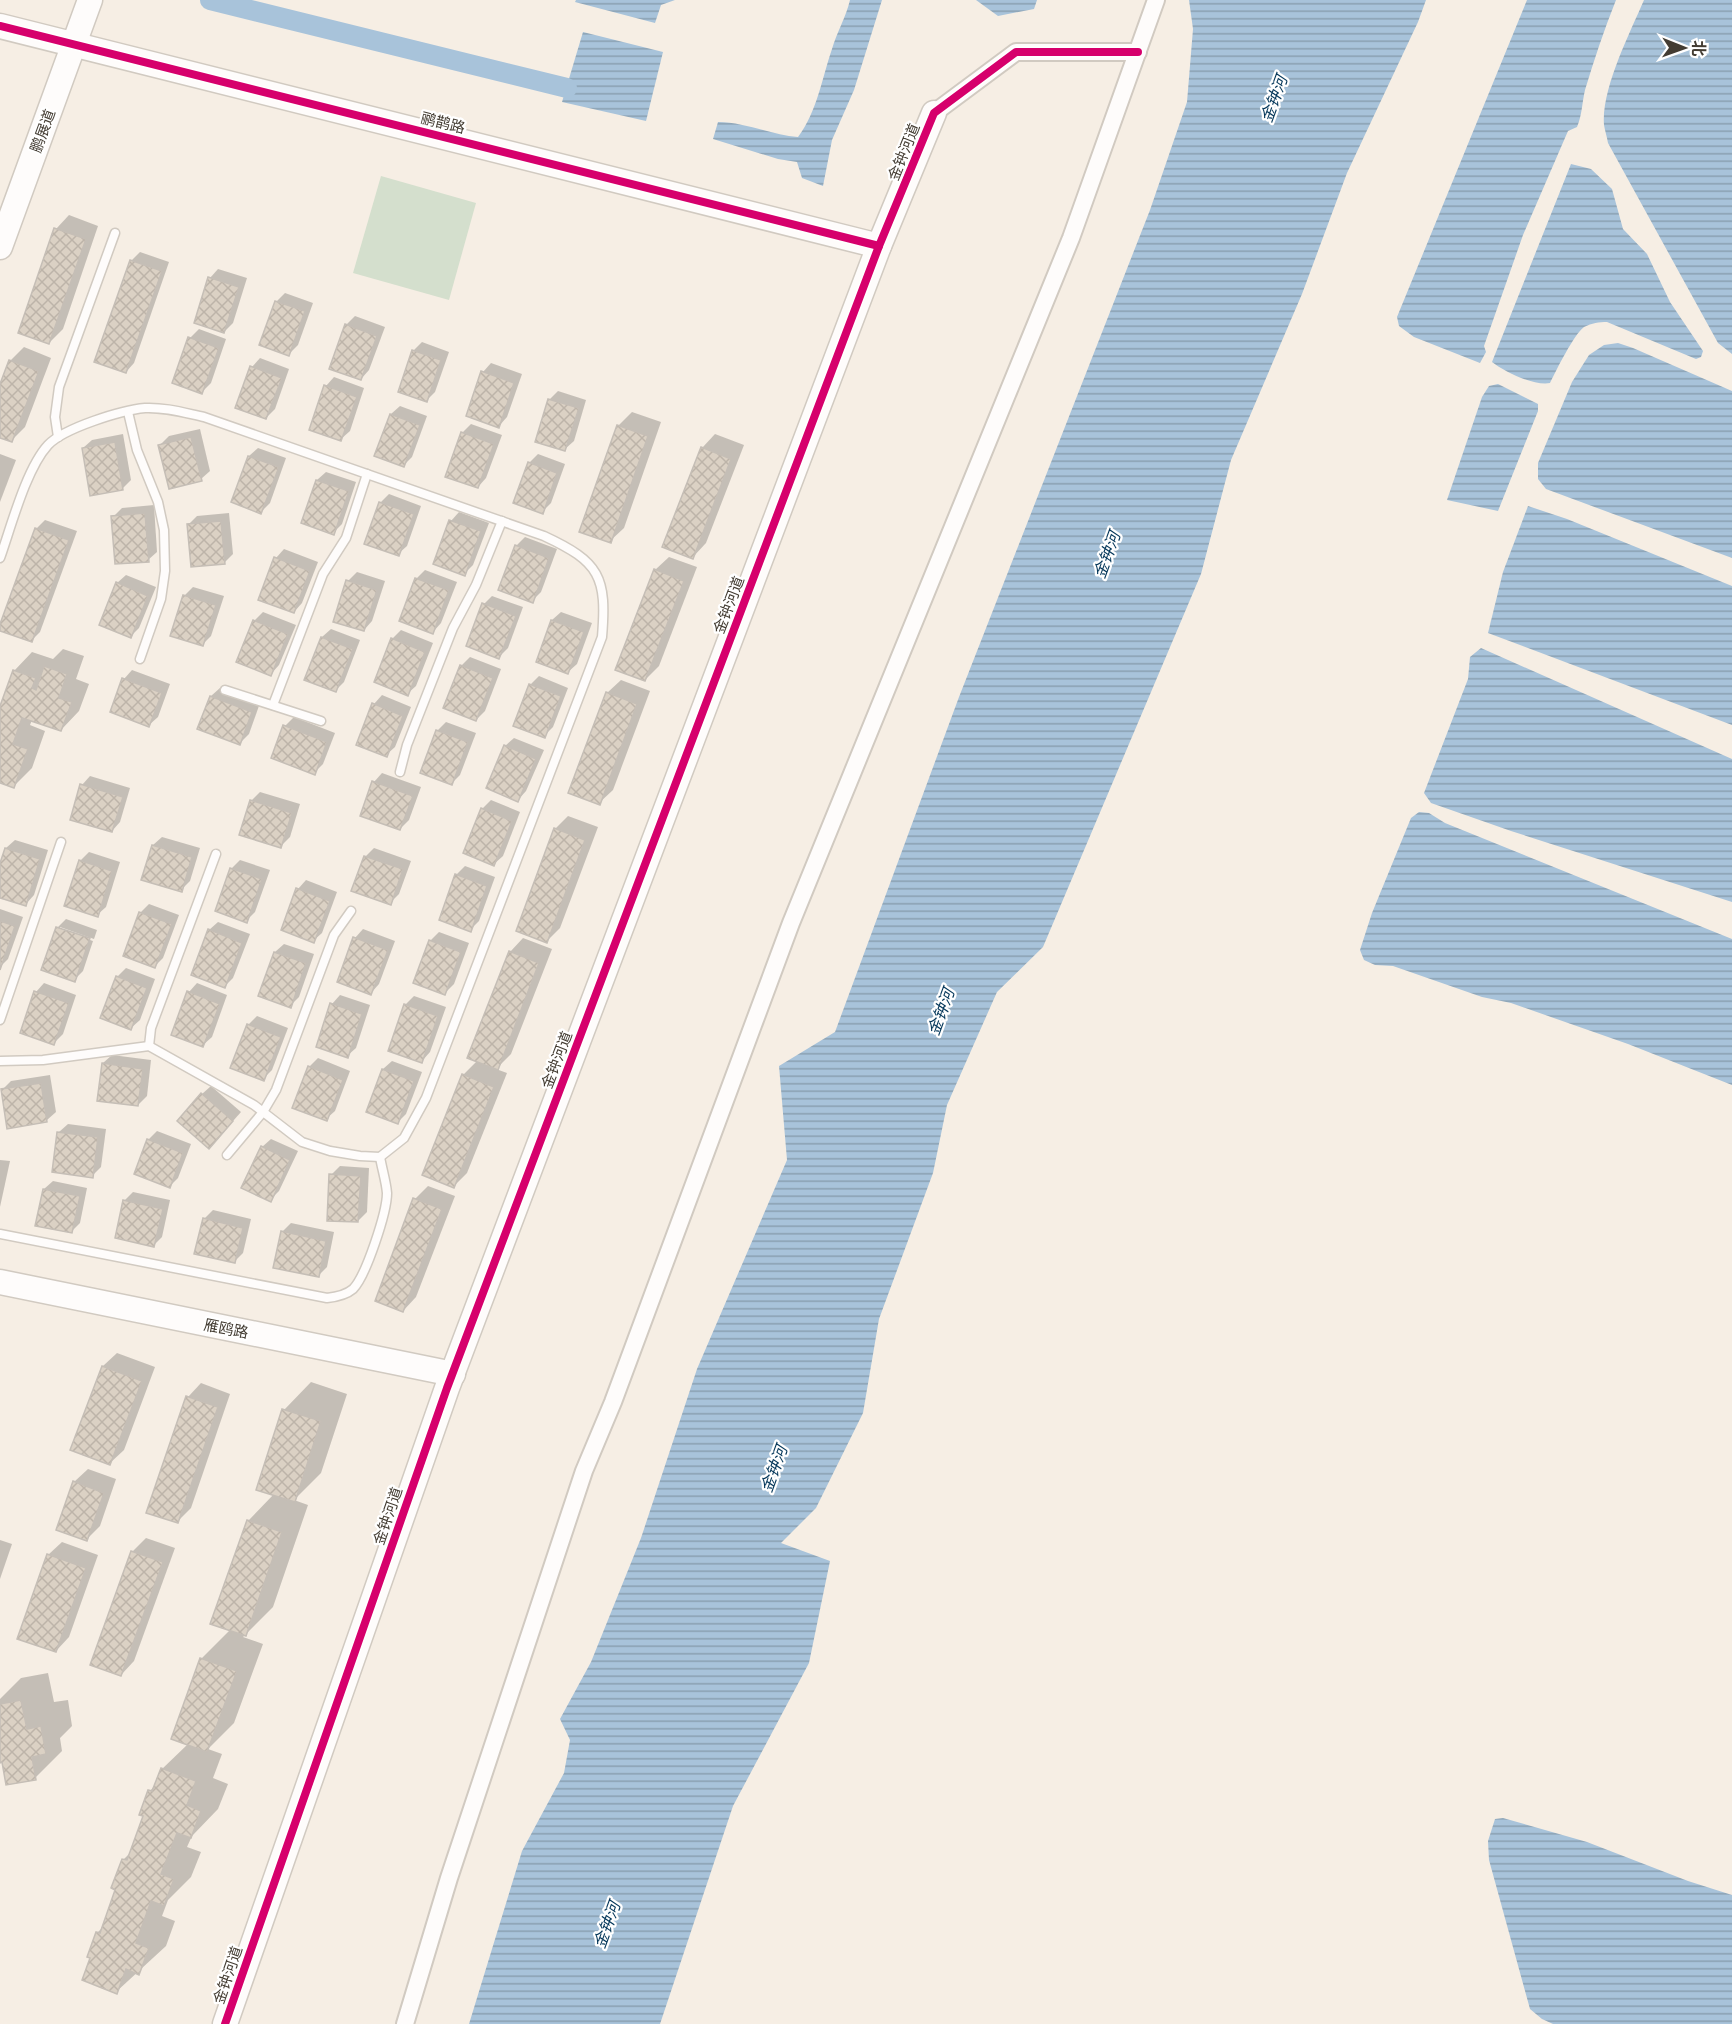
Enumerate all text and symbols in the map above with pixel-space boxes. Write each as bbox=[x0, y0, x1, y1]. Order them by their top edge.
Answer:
north arrow bbox=[1654, 18, 1714, 78]
text: 北 bbox=[1689, 40, 1708, 56]
water label: 金钟河 bbox=[1257, 70, 1292, 125]
street label: 鹏展道 bbox=[27, 107, 59, 155]
street label: 鹂鹊路 bbox=[419, 109, 467, 137]
street label: 金钟河道 bbox=[884, 121, 924, 183]
water label: 金钟河 bbox=[1090, 526, 1125, 581]
street label: 金钟河道 bbox=[710, 574, 748, 636]
water label: 金钟河 bbox=[924, 983, 959, 1038]
street label: 金钟河道 bbox=[538, 1029, 576, 1091]
street label: 雁鸥路 bbox=[202, 1316, 250, 1342]
water label: 金钟河 bbox=[757, 1440, 792, 1495]
street label: 金钟河道 bbox=[370, 1485, 406, 1547]
water label: 金钟河 bbox=[590, 1896, 625, 1951]
street label: 金钟河道 bbox=[210, 1944, 246, 2006]

